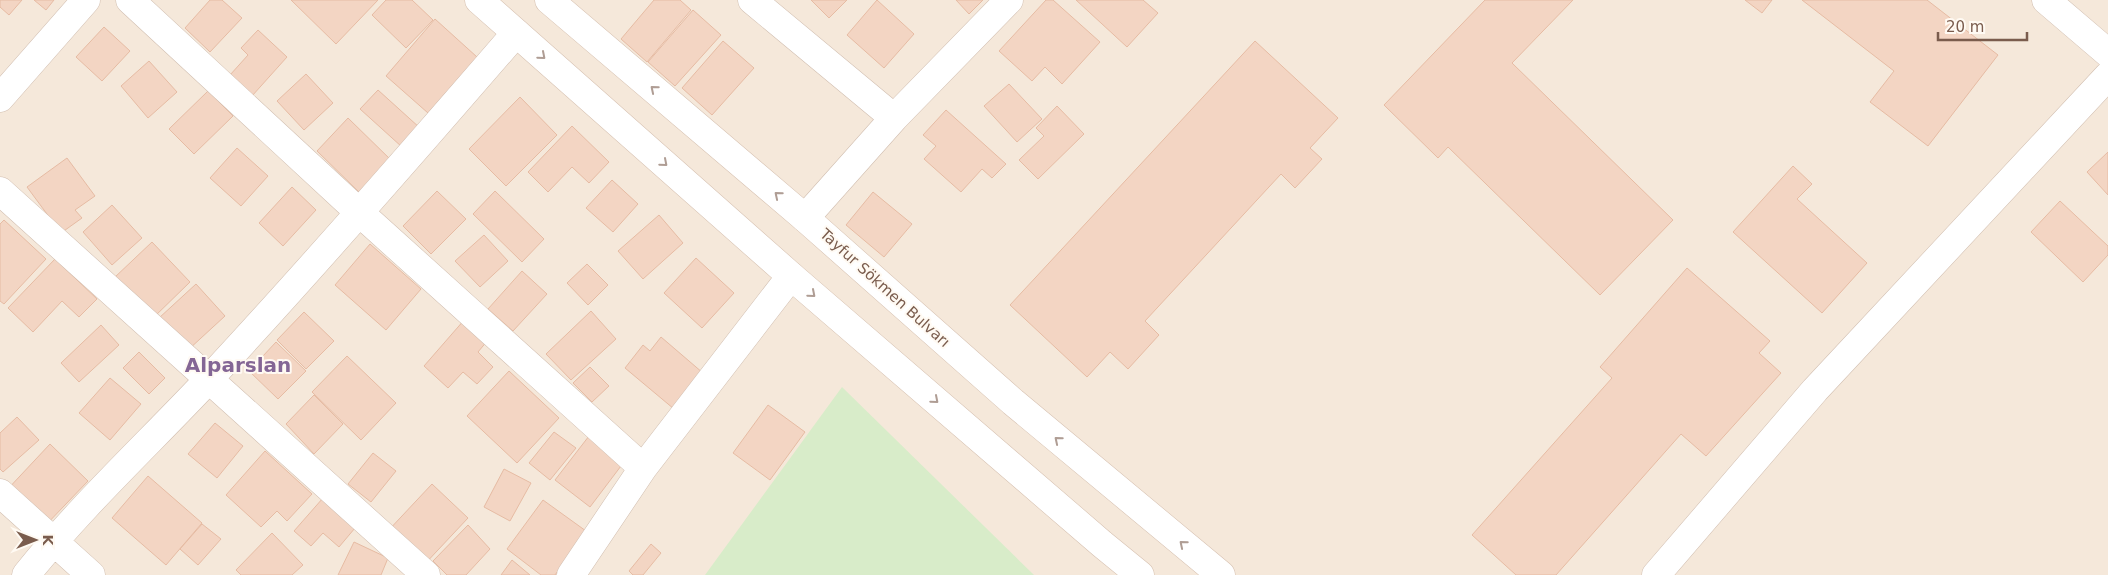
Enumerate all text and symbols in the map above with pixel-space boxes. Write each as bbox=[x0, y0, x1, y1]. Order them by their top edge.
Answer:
scale bar bbox=[1938, 10, 2027, 42]
text: 20 m bbox=[1946, 18, 1984, 36]
one-way arrow bbox=[536, 50, 545, 59]
one-way arrow bbox=[651, 86, 660, 95]
one-way arrow bbox=[658, 158, 667, 167]
one-way arrow bbox=[775, 192, 784, 200]
street label: Tayfur Sökmen Bulvarı bbox=[816, 224, 954, 351]
one-way arrow bbox=[806, 288, 815, 296]
district label: Alparslan bbox=[185, 353, 291, 377]
one-way arrow bbox=[929, 394, 938, 403]
one-way arrow bbox=[1055, 436, 1064, 445]
north arrow bbox=[10, 515, 60, 565]
text: K bbox=[40, 535, 56, 547]
one-way arrow bbox=[1180, 540, 1189, 549]

